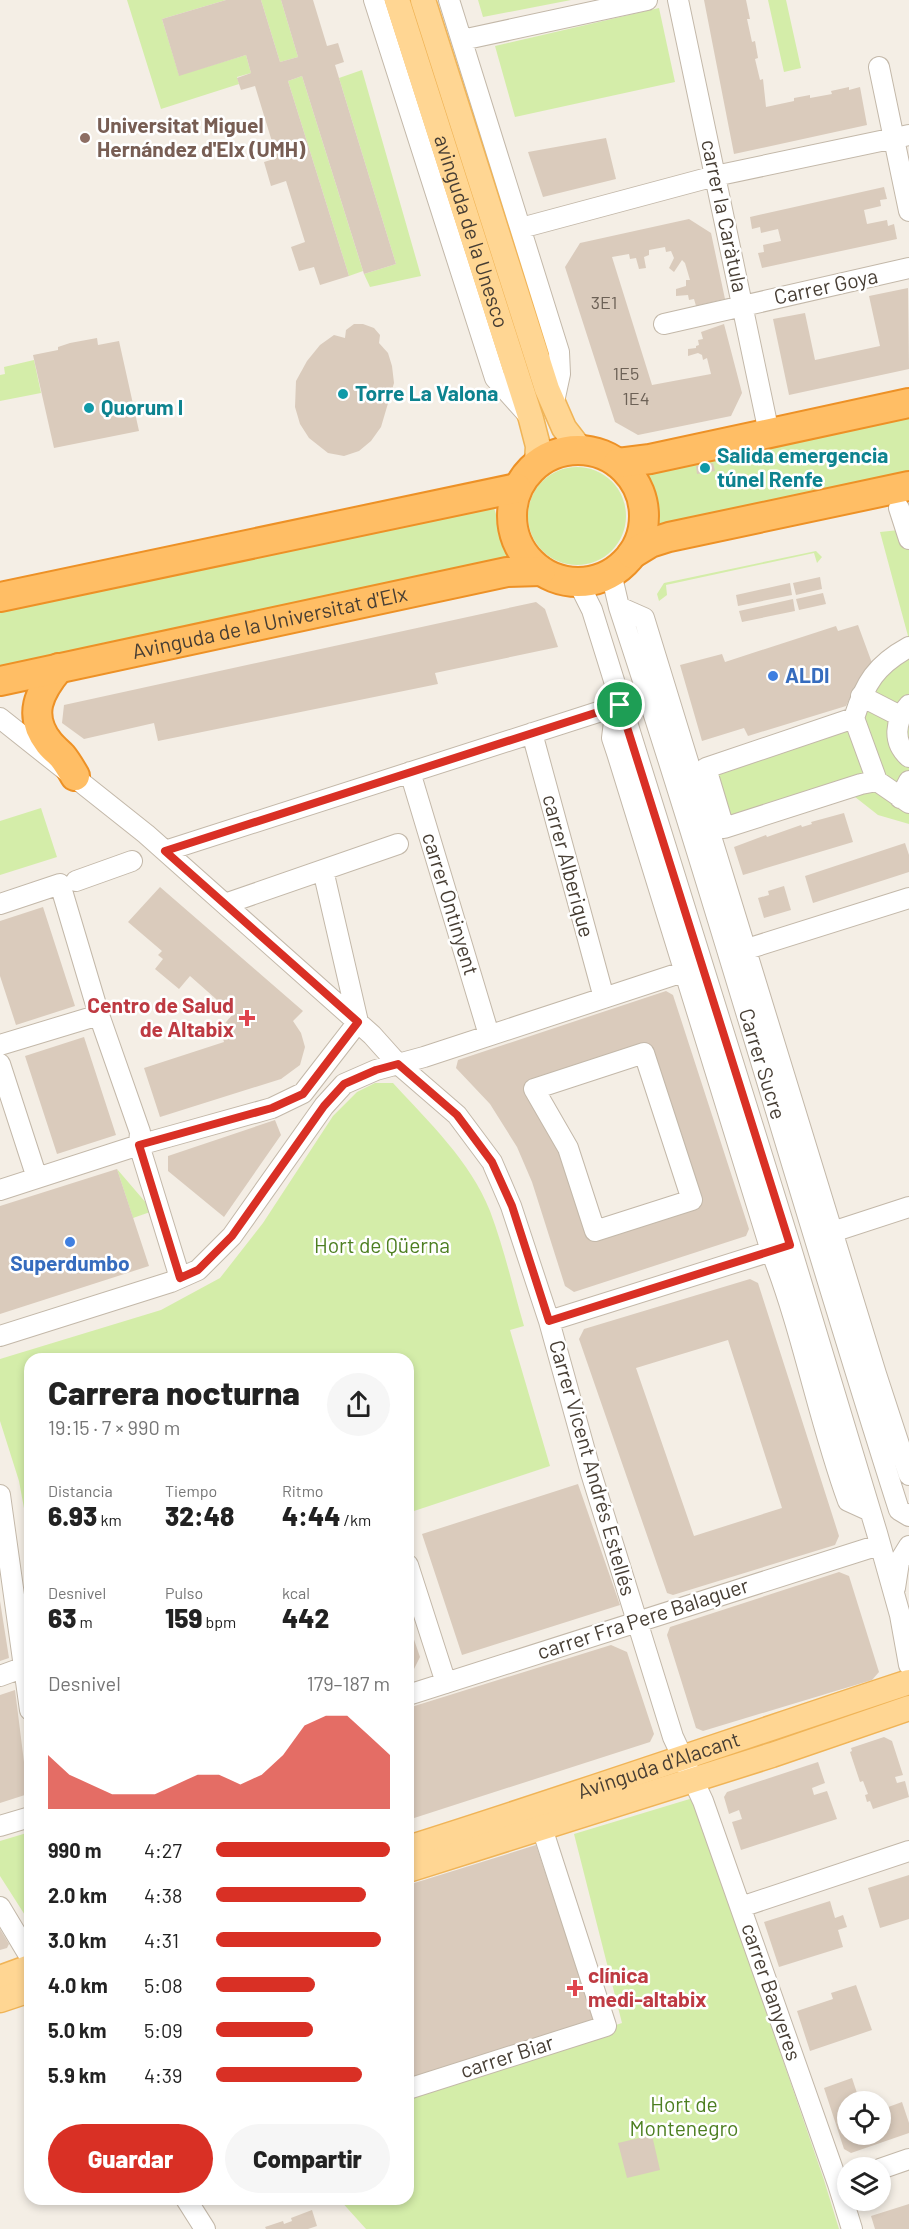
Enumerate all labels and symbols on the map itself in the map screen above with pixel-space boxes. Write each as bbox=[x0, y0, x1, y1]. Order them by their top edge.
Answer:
place label: Universitat Miguel Hernández d'Elx (UMH) bbox=[97, 112, 306, 161]
marker: Universitat Miguel Hernández d'Elx (UMH) bbox=[78, 131, 92, 145]
street label: avinguda de la Unesco bbox=[430, 131, 515, 331]
street label: carrer la Caràtula bbox=[697, 137, 754, 294]
street label: Carrer Goya bbox=[771, 262, 880, 309]
house number: 3E1 bbox=[591, 291, 617, 313]
house number: 1E5 bbox=[613, 362, 639, 384]
place label: Torre La Valona bbox=[355, 380, 498, 405]
marker: Torre La Valona bbox=[336, 387, 350, 401]
house number: 1E4 bbox=[622, 387, 650, 409]
place label: Quorum I bbox=[101, 394, 183, 419]
marker: Quorum I bbox=[82, 401, 96, 415]
place label: Salida emergencia túnel Renfe bbox=[717, 442, 888, 491]
marker: Salida emergencia túnel Renfe bbox=[698, 461, 712, 475]
street label: Avinguda de la Universitat d'Elx bbox=[130, 580, 409, 663]
place label: ALDI bbox=[785, 662, 830, 687]
marker: ALDI bbox=[766, 669, 780, 683]
pin bbox=[594, 679, 645, 730]
street label: carrer Alberique bbox=[538, 791, 601, 940]
street label: carrer Ontinyent bbox=[418, 829, 485, 978]
place label: Centro de Salud de Altabix bbox=[87, 992, 234, 1041]
street label: Carrer Sucre bbox=[735, 1005, 792, 1122]
marker: Centro de Salud de Altabix bbox=[238, 1009, 256, 1027]
park label: Hort de Qüerna bbox=[314, 1232, 450, 1257]
marker: Superdumbo bbox=[63, 1235, 77, 1249]
place label: Superdumbo bbox=[10, 1250, 130, 1275]
street label: Carrer Vicent Andrés Estellés bbox=[545, 1337, 642, 1598]
street label: carrer Fra Pere Balaguer bbox=[534, 1571, 752, 1664]
street label: Avinguda d'Alacant bbox=[574, 1725, 743, 1803]
street label: carrer Banyeres bbox=[737, 1919, 808, 2064]
place label: clínica medi-altabix bbox=[588, 1962, 707, 2011]
marker: clínica medi-altabix bbox=[566, 1979, 584, 1997]
street label: carrer Biar bbox=[457, 2029, 557, 2082]
park label: Hort de Montenegro bbox=[630, 2091, 738, 2140]

